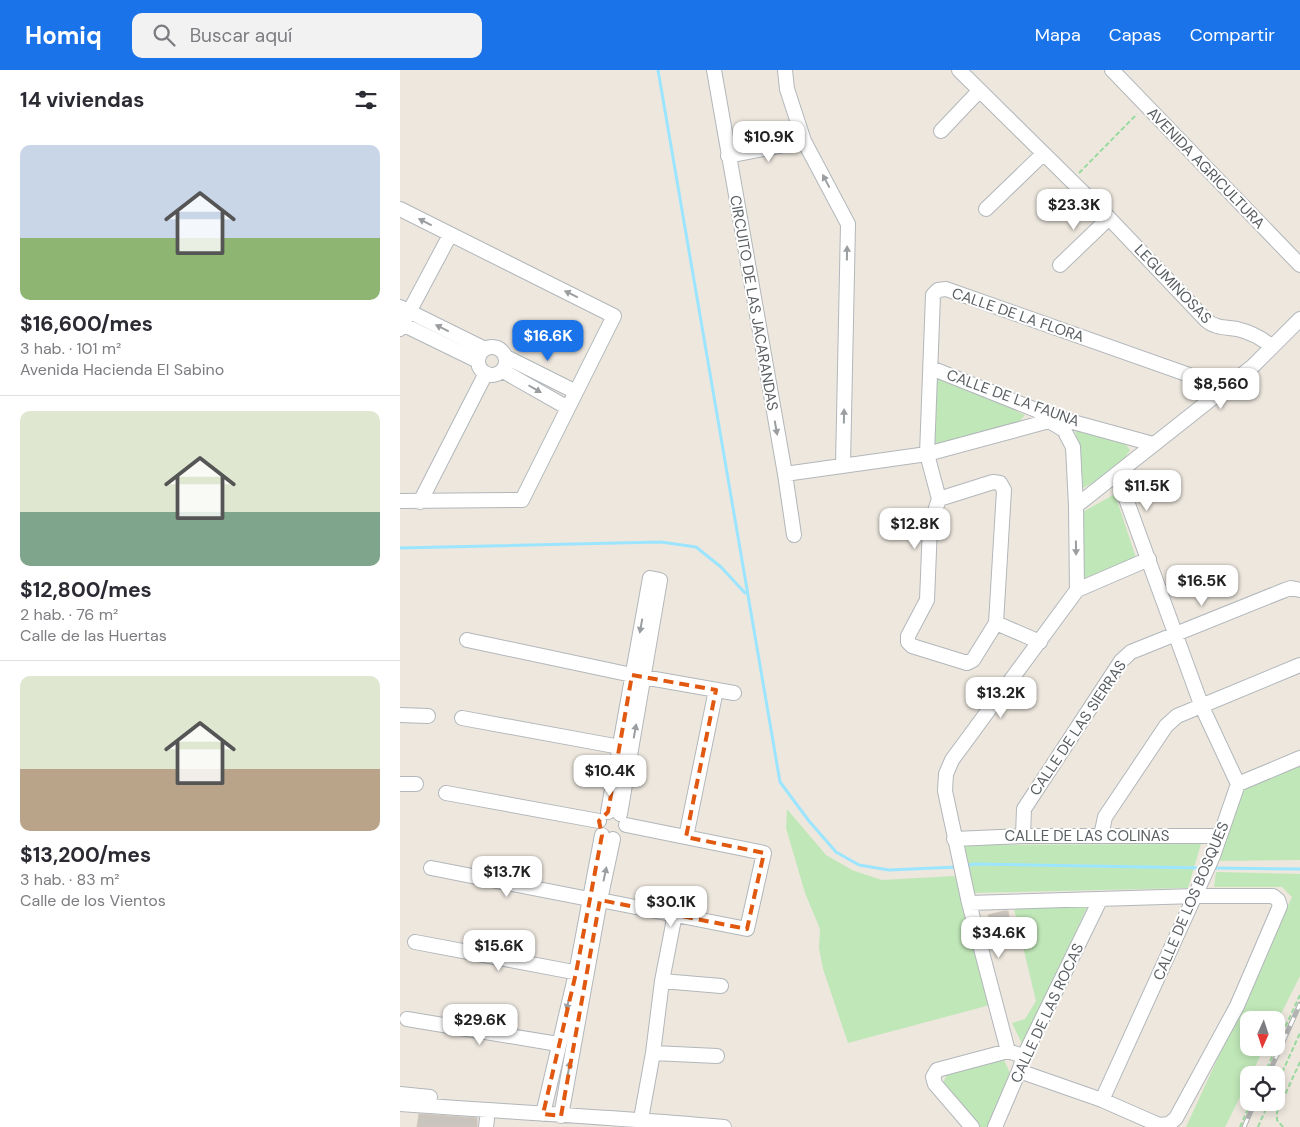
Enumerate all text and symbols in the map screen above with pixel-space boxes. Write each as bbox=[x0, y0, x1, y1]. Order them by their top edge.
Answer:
search box bbox=[132, 13, 482, 58]
text: Homiq bbox=[25, 20, 102, 51]
icon: search bbox=[150, 21, 178, 49]
text: Buscar aquí bbox=[190, 23, 292, 48]
text: Mapa bbox=[1035, 23, 1081, 47]
text: Capas bbox=[1109, 23, 1162, 47]
text: Compartir bbox=[1190, 23, 1275, 47]
text: 14 viviendas bbox=[20, 86, 144, 114]
icon: filters bbox=[352, 86, 380, 114]
street label: AVENIDA AGRICULTURA bbox=[1143, 103, 1269, 233]
pin: $10.9K bbox=[728, 121, 810, 163]
text: $10.9K bbox=[744, 126, 794, 147]
one-way arrow bbox=[821, 174, 830, 188]
icon: home bbox=[155, 178, 245, 268]
pin: $23.3K bbox=[1033, 189, 1115, 231]
street label: CIRCUITO DE LAS JACARANDAS bbox=[725, 194, 783, 413]
text: $23.3K bbox=[1048, 194, 1100, 215]
one-way arrow bbox=[418, 218, 432, 226]
street label: LEGUMINOSAS bbox=[1130, 240, 1216, 328]
one-way arrow bbox=[843, 245, 851, 261]
street label: CALLE DE LA FLORA bbox=[949, 283, 1087, 347]
one-way arrow bbox=[563, 290, 578, 298]
text: $16,600/mes bbox=[20, 310, 153, 338]
pin: $16.6K bbox=[507, 320, 589, 362]
one-way arrow bbox=[435, 324, 449, 332]
text: $16.6K bbox=[523, 325, 573, 346]
text: 3 hab. · 101 m² bbox=[20, 338, 121, 359]
text: Avenida Hacienda El Sabino bbox=[20, 359, 224, 380]
street label: CALLE DE LA FAUNA bbox=[944, 365, 1082, 431]
pin: $8,560 bbox=[1180, 368, 1262, 410]
text: $8,560 bbox=[1193, 373, 1249, 394]
one-way arrow bbox=[528, 385, 543, 393]
one-way arrow bbox=[840, 408, 848, 424]
one-way arrow bbox=[773, 421, 781, 437]
icon: home bbox=[155, 443, 245, 533]
pin: $11.5K bbox=[1106, 470, 1188, 512]
text: $11.5K bbox=[1124, 475, 1170, 496]
pin: $12.8K bbox=[874, 508, 956, 550]
text: $12.8K bbox=[890, 513, 940, 534]
one-way arrow bbox=[1072, 540, 1080, 556]
pin: $16.5K bbox=[1161, 564, 1243, 607]
text: $16.5K bbox=[1177, 570, 1227, 591]
text: $12,800/mes bbox=[20, 576, 152, 604]
text: 2 hab. · 76 m² bbox=[20, 604, 118, 625]
one-way arrow bbox=[637, 619, 645, 635]
text: Calle de las Huertas bbox=[20, 625, 167, 646]
street label: CALLE DE LAS SIERRAS bbox=[1025, 656, 1131, 800]
pin: $13.2K bbox=[960, 676, 1042, 719]
text: $13.2K bbox=[977, 682, 1025, 703]
icon: home bbox=[155, 708, 245, 798]
one-way arrow bbox=[631, 723, 639, 739]
pin: $10.4K bbox=[569, 754, 651, 797]
text: $10.4K bbox=[585, 760, 636, 781]
street label: CALLE DE LOS BOSQUES bbox=[1148, 818, 1234, 983]
street label: CALLE DE LAS COLINAS bbox=[1005, 826, 1170, 846]
text: $13,200/mes bbox=[20, 841, 151, 869]
pin: $13.7K bbox=[466, 856, 548, 898]
text: $13.7K bbox=[483, 861, 531, 882]
one-way arrow bbox=[602, 865, 610, 881]
text: 3 hab. · 83 m² bbox=[20, 869, 119, 890]
pin: $30.1K bbox=[630, 886, 712, 928]
text: Calle de los Vientos bbox=[20, 890, 166, 911]
text: $30.1K bbox=[646, 891, 696, 912]
pin: $34.6K bbox=[958, 916, 1040, 959]
text: $34.6K bbox=[972, 922, 1026, 943]
pin: $15.6K bbox=[458, 930, 540, 972]
text: $15.6K bbox=[474, 935, 524, 956]
street label: CALLE DE LAS ROCAS bbox=[1006, 940, 1088, 1086]
one-way arrow bbox=[564, 995, 572, 1010]
pin: $29.6K bbox=[439, 1004, 521, 1046]
text: $29.6K bbox=[454, 1009, 506, 1030]
north arrow bbox=[1240, 1011, 1285, 1056]
map controls bbox=[1240, 1011, 1285, 1111]
one-way arrow bbox=[566, 1059, 574, 1075]
button: locate bbox=[1240, 1066, 1285, 1111]

